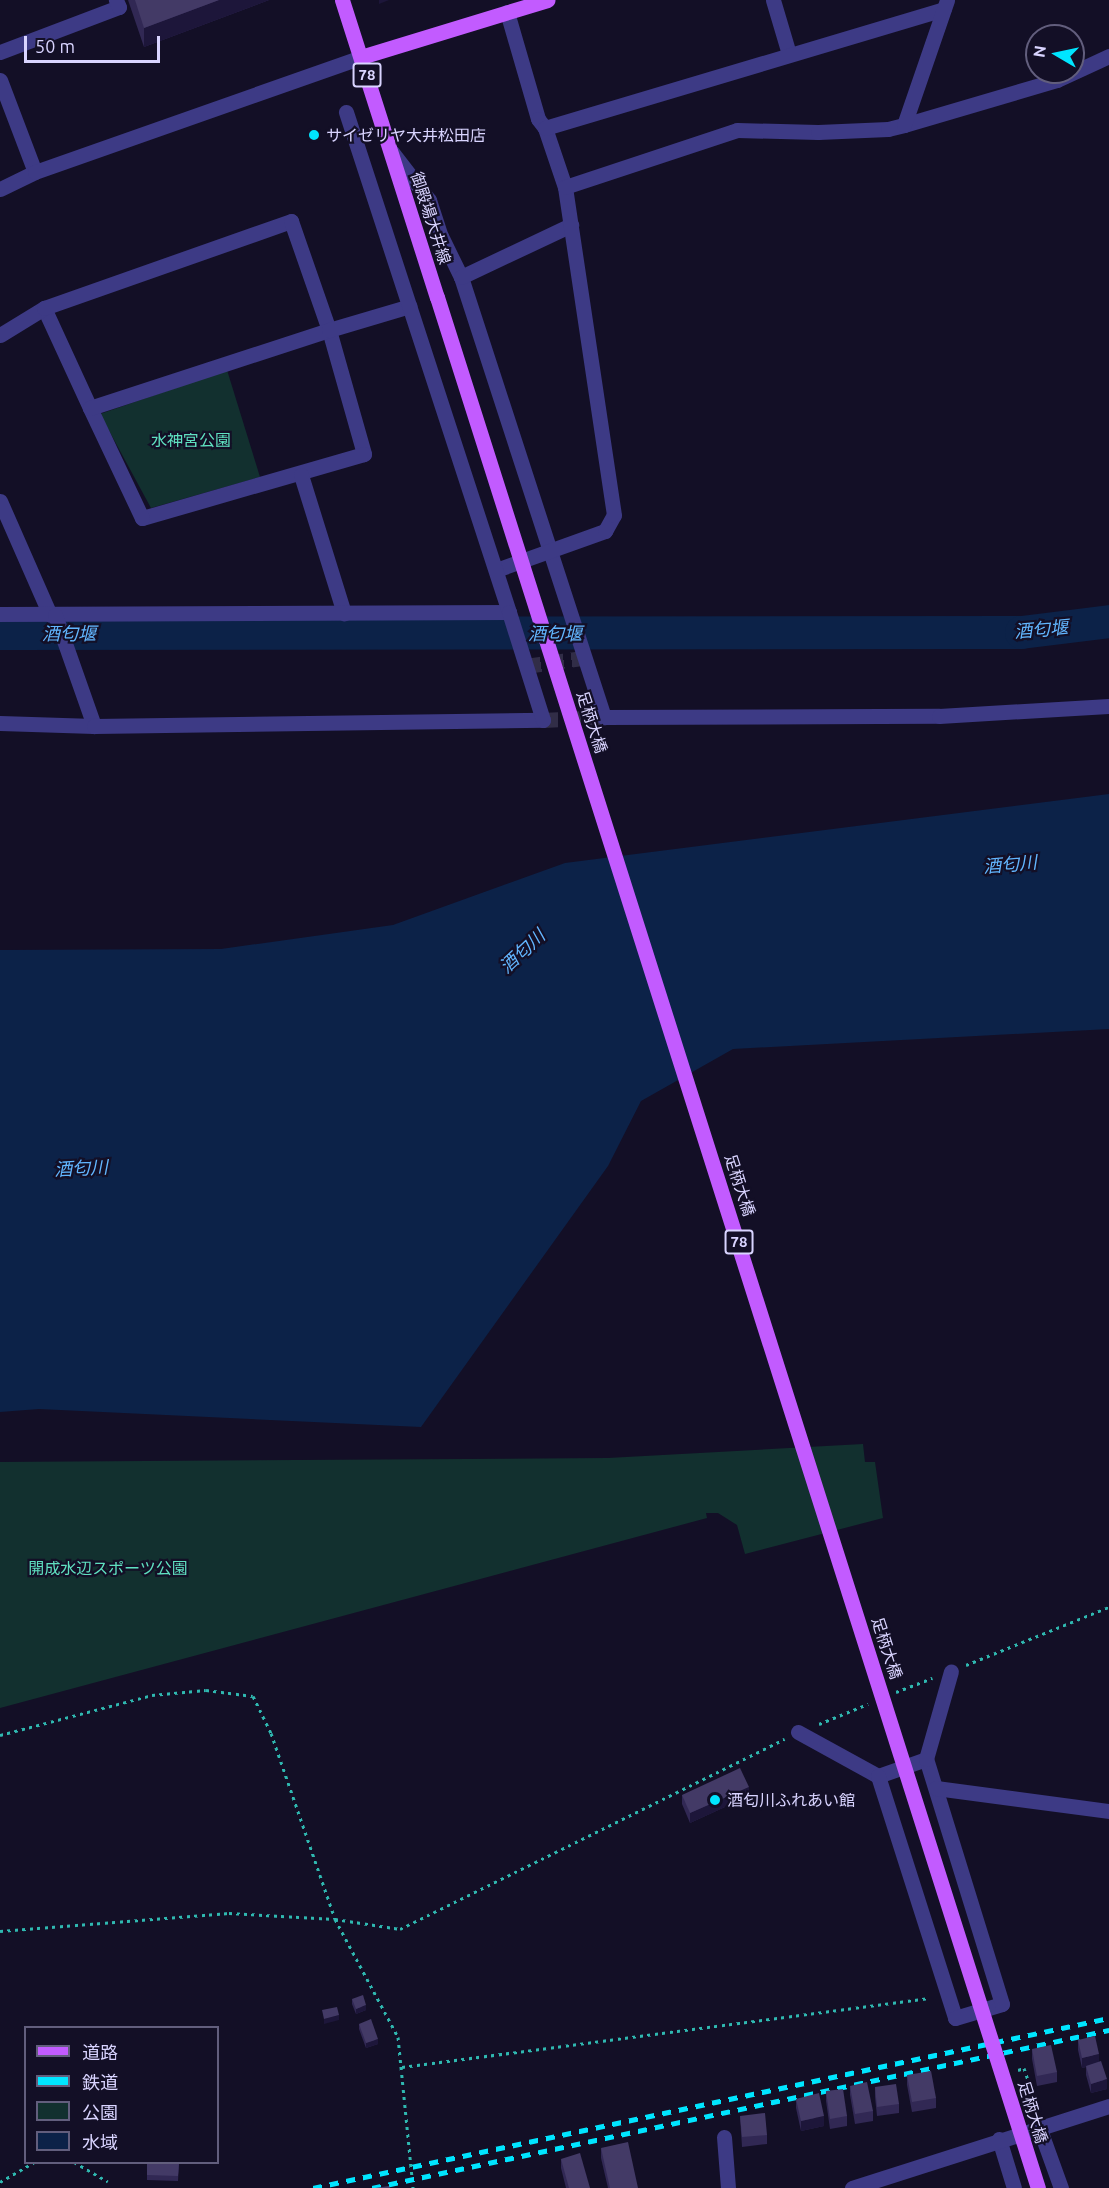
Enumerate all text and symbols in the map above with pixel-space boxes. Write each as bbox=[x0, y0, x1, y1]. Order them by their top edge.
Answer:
scale bar bbox=[27, 24, 164, 62]
north arrow bbox=[1025, 24, 1085, 84]
text: 50 m bbox=[35, 36, 75, 56]
text: N bbox=[1029, 44, 1049, 59]
road number: 78 bbox=[352, 63, 382, 87]
place label: サイゼリヤ大井松田店 bbox=[326, 125, 486, 145]
marker: サイゼリヤ大井松田店 bbox=[307, 128, 321, 142]
street label: 御殿場大井線 bbox=[407, 169, 455, 267]
park label: 水神宮公園 bbox=[151, 430, 231, 450]
water label: 酒匂堰 bbox=[1013, 616, 1069, 642]
water label: 酒匂堰 bbox=[42, 622, 96, 644]
water label: 酒匂堰 bbox=[528, 622, 582, 644]
street label: 足柄大橋 bbox=[573, 689, 611, 755]
water label: 酒匂川 bbox=[982, 851, 1038, 877]
water label: 酒匂川 bbox=[495, 925, 549, 977]
street label: 足柄大橋 bbox=[721, 1152, 759, 1218]
water label: 酒匂川 bbox=[53, 1156, 109, 1180]
road number: 78 bbox=[724, 1230, 754, 1254]
park label: 開成水辺スポーツ公園 bbox=[28, 1558, 188, 1578]
street label: 足柄大橋 bbox=[868, 1615, 906, 1681]
place label: 酒匂川ふれあい館 bbox=[727, 1790, 855, 1810]
marker: 酒匂川ふれあい館 bbox=[708, 1793, 722, 1807]
legend bbox=[24, 2026, 219, 2164]
text: 道路 bbox=[82, 2042, 118, 2062]
text: 鉄道 bbox=[82, 2072, 118, 2092]
street label: 足柄大橋 bbox=[1014, 2079, 1052, 2145]
text: 公園 bbox=[82, 2102, 118, 2122]
text: 水域 bbox=[82, 2132, 118, 2152]

